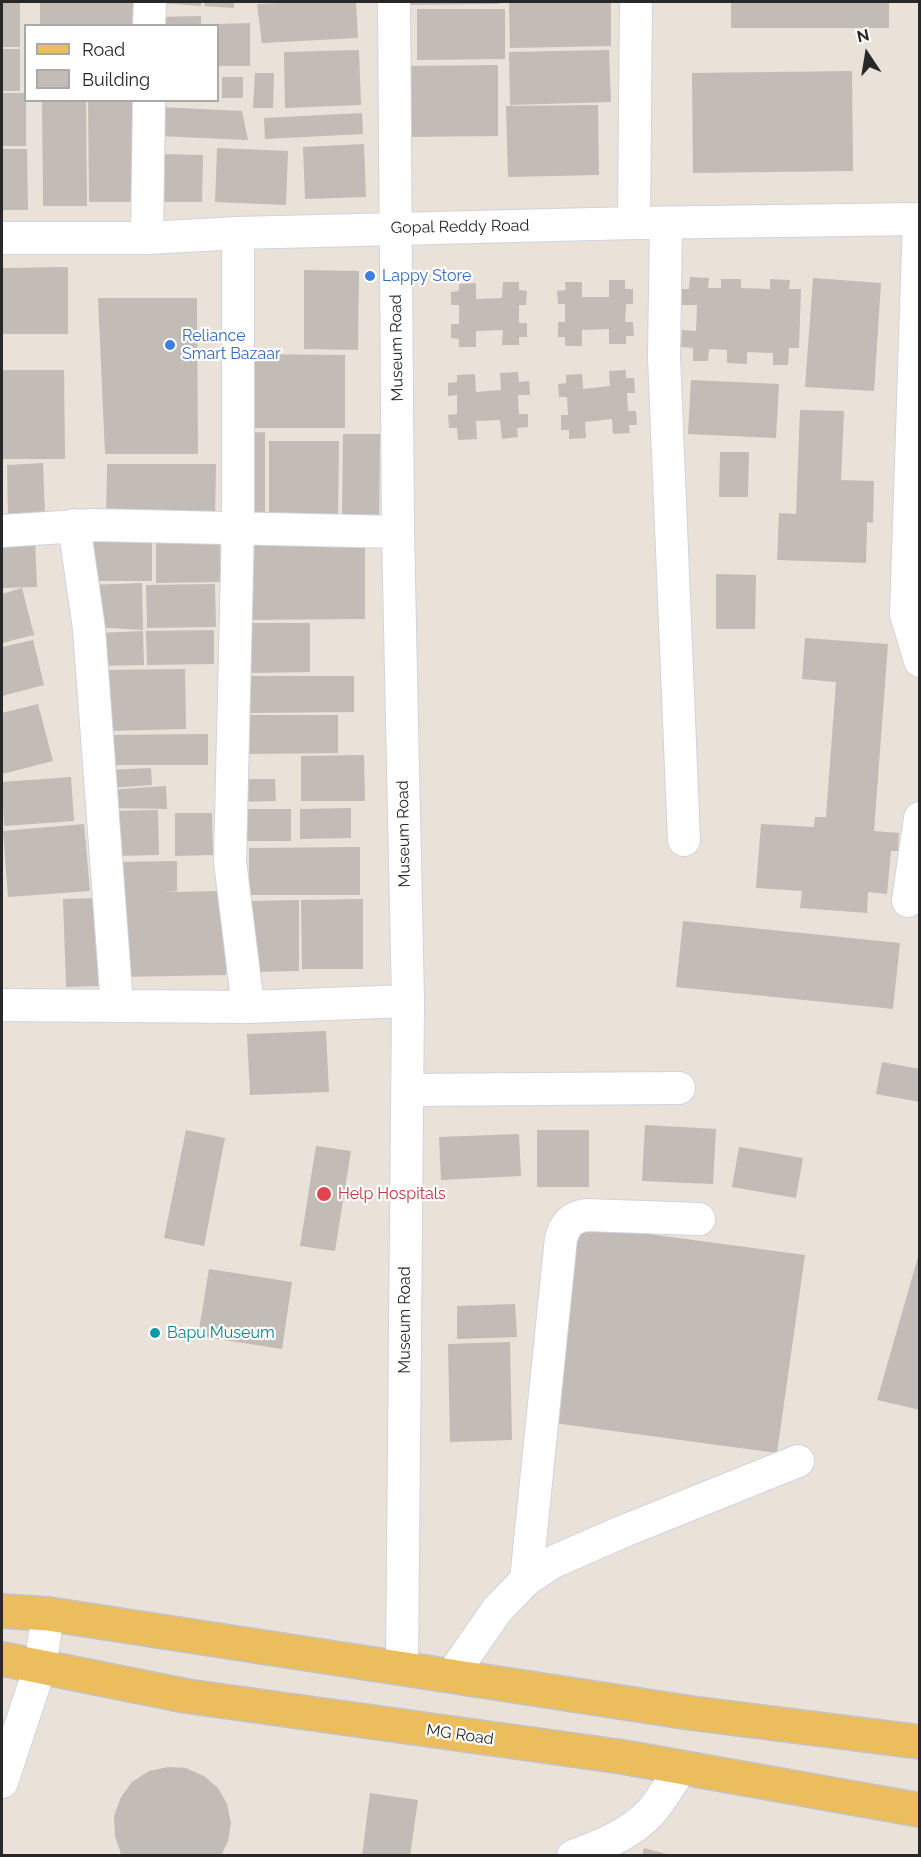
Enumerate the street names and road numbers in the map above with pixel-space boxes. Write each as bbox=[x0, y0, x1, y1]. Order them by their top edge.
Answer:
street label: Gopal Reddy Road bbox=[391, 216, 529, 238]
street label: Museum Road bbox=[386, 294, 408, 402]
street label: Museum Road bbox=[393, 780, 415, 888]
street label: Museum Road bbox=[395, 1266, 415, 1374]
street label: MG Road bbox=[425, 1721, 495, 1749]

